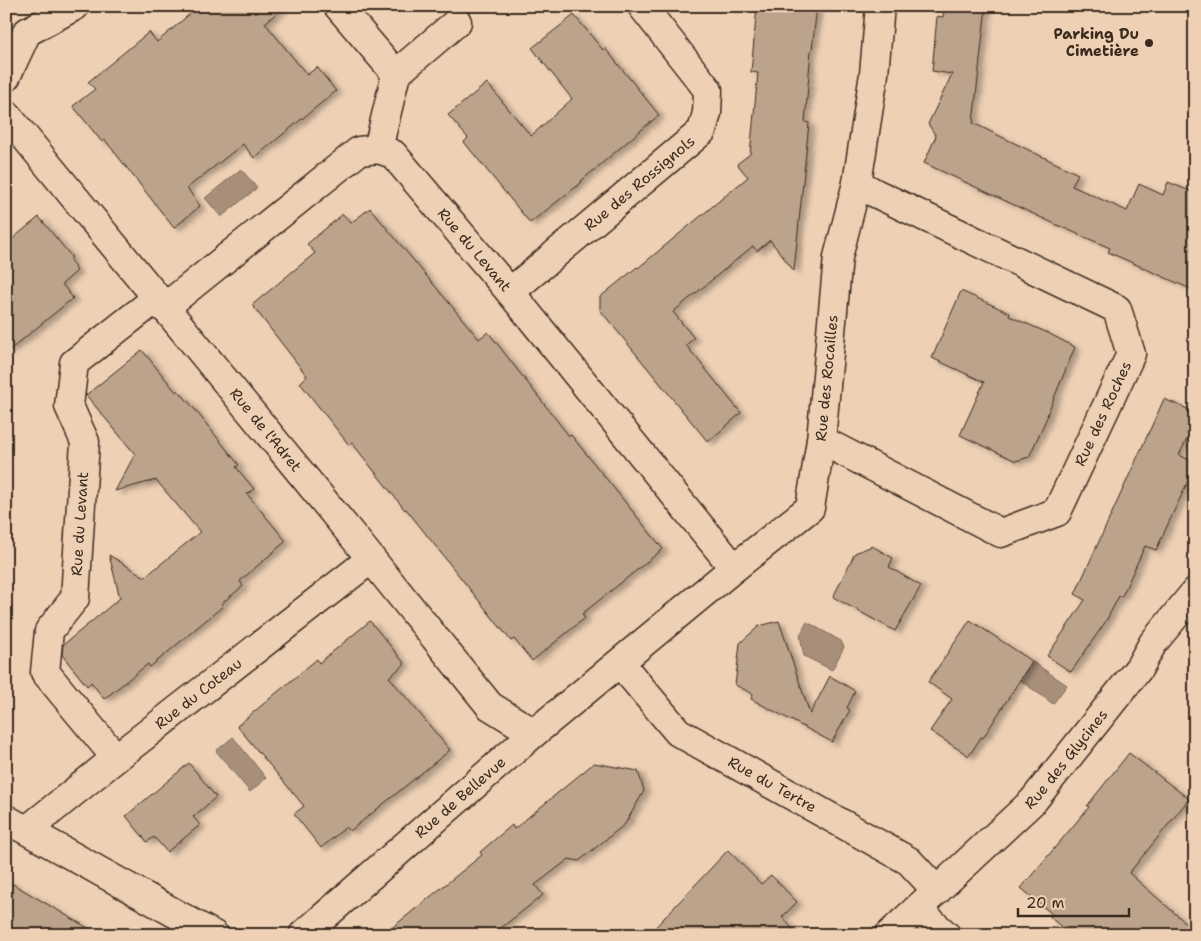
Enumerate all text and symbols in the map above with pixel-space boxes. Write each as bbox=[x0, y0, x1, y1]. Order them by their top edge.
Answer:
place label: Parking Du Cimetière bbox=[1053, 24, 1139, 61]
marker: Parking Du Cimetière bbox=[1143, 37, 1155, 49]
street label: Rue des Rossignols bbox=[580, 131, 699, 236]
street label: Rue du Levant bbox=[433, 204, 516, 296]
street label: Rue des Rocailles bbox=[811, 314, 843, 442]
street label: Rue des Roches bbox=[1070, 358, 1136, 469]
street label: Rue de l'Adret bbox=[225, 384, 306, 476]
street label: Rue du Levant bbox=[66, 471, 93, 576]
street label: Rue du Coteau bbox=[151, 653, 246, 734]
street label: Rue des Glycines bbox=[1020, 705, 1112, 814]
street label: Rue de Bellevue bbox=[411, 752, 510, 843]
street label: Rue du Tertre bbox=[724, 752, 820, 817]
scale bar bbox=[1018, 886, 1130, 918]
text: 20 m bbox=[1026, 893, 1065, 913]

